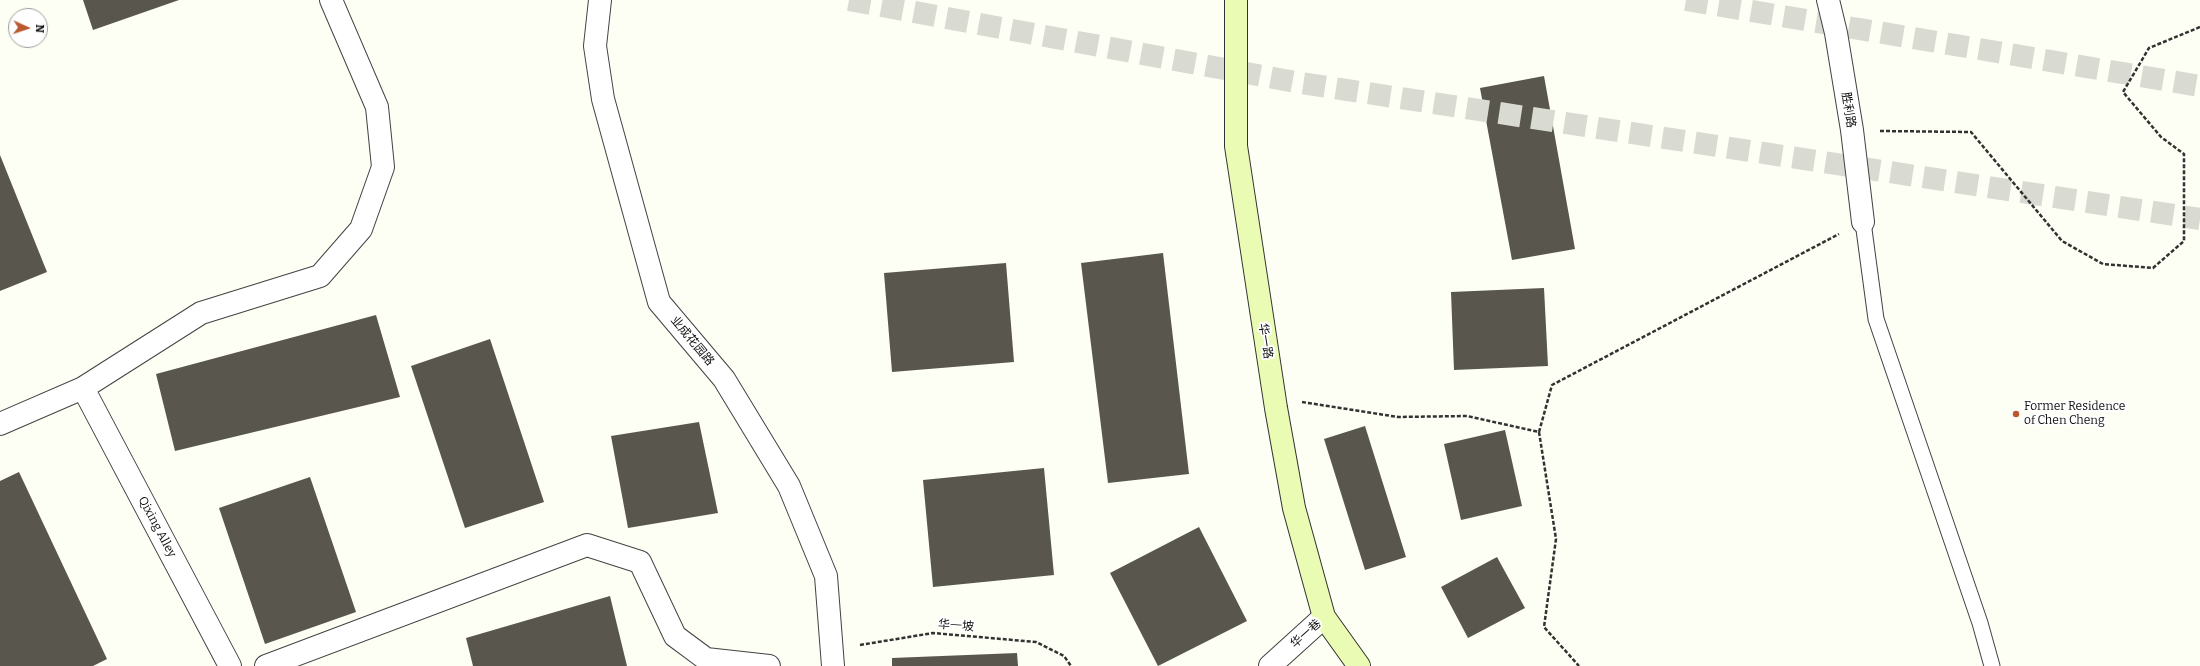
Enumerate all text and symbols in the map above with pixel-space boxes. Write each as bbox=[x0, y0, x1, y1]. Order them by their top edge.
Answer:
north arrow bbox=[8, 8, 48, 48]
text: N bbox=[33, 24, 46, 33]
street label: 胜利路 bbox=[1838, 91, 1858, 129]
street label: 业成花园路 bbox=[667, 313, 717, 369]
street label: 华一路 bbox=[1255, 322, 1275, 360]
place label: Former Residence of Chen Cheng bbox=[2024, 400, 2125, 428]
marker: Former Residence of Chen Cheng bbox=[2011, 409, 2021, 419]
street label: Qixing Alley bbox=[135, 494, 179, 560]
street label: 华一巷 bbox=[1288, 617, 1324, 651]
street label: 华一坡 bbox=[938, 618, 974, 634]

